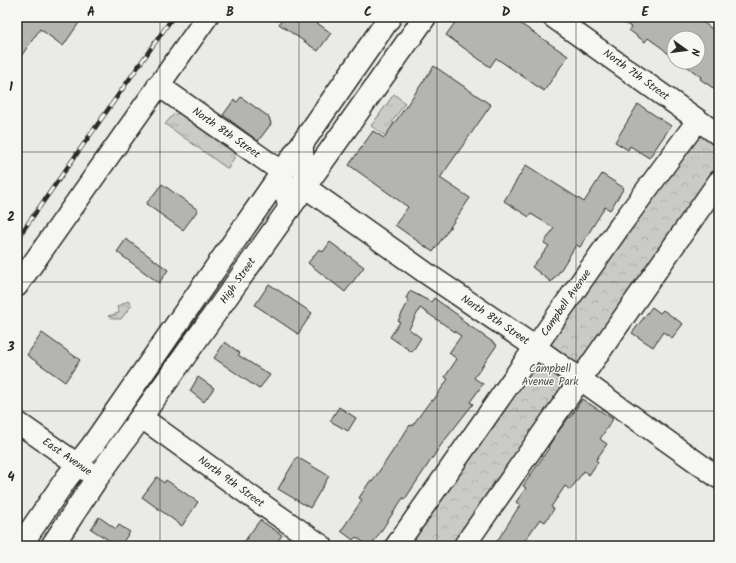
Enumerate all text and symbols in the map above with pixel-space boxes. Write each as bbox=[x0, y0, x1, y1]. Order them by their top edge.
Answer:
text: A bbox=[87, 2, 95, 23]
text: B bbox=[226, 2, 234, 23]
text: C bbox=[364, 2, 372, 23]
text: D bbox=[502, 2, 511, 23]
text: E bbox=[641, 2, 649, 23]
north arrow bbox=[666, 30, 706, 70]
street label: North 7th Street bbox=[599, 45, 674, 106]
text: N bbox=[685, 47, 704, 58]
text: 1 bbox=[9, 77, 13, 98]
street label: North 8th Street bbox=[188, 103, 264, 164]
text: 2 bbox=[7, 207, 15, 228]
street label: High Street bbox=[215, 253, 261, 308]
street label: Campbell Avenue bbox=[536, 266, 596, 340]
street label: North 8th Street bbox=[457, 290, 534, 350]
text: 3 bbox=[6, 337, 15, 358]
park label: Campbell Avenue Park bbox=[522, 360, 579, 391]
street label: East Avenue bbox=[38, 433, 96, 481]
street label: North 9th Street bbox=[194, 452, 269, 513]
text: 4 bbox=[7, 467, 15, 488]

